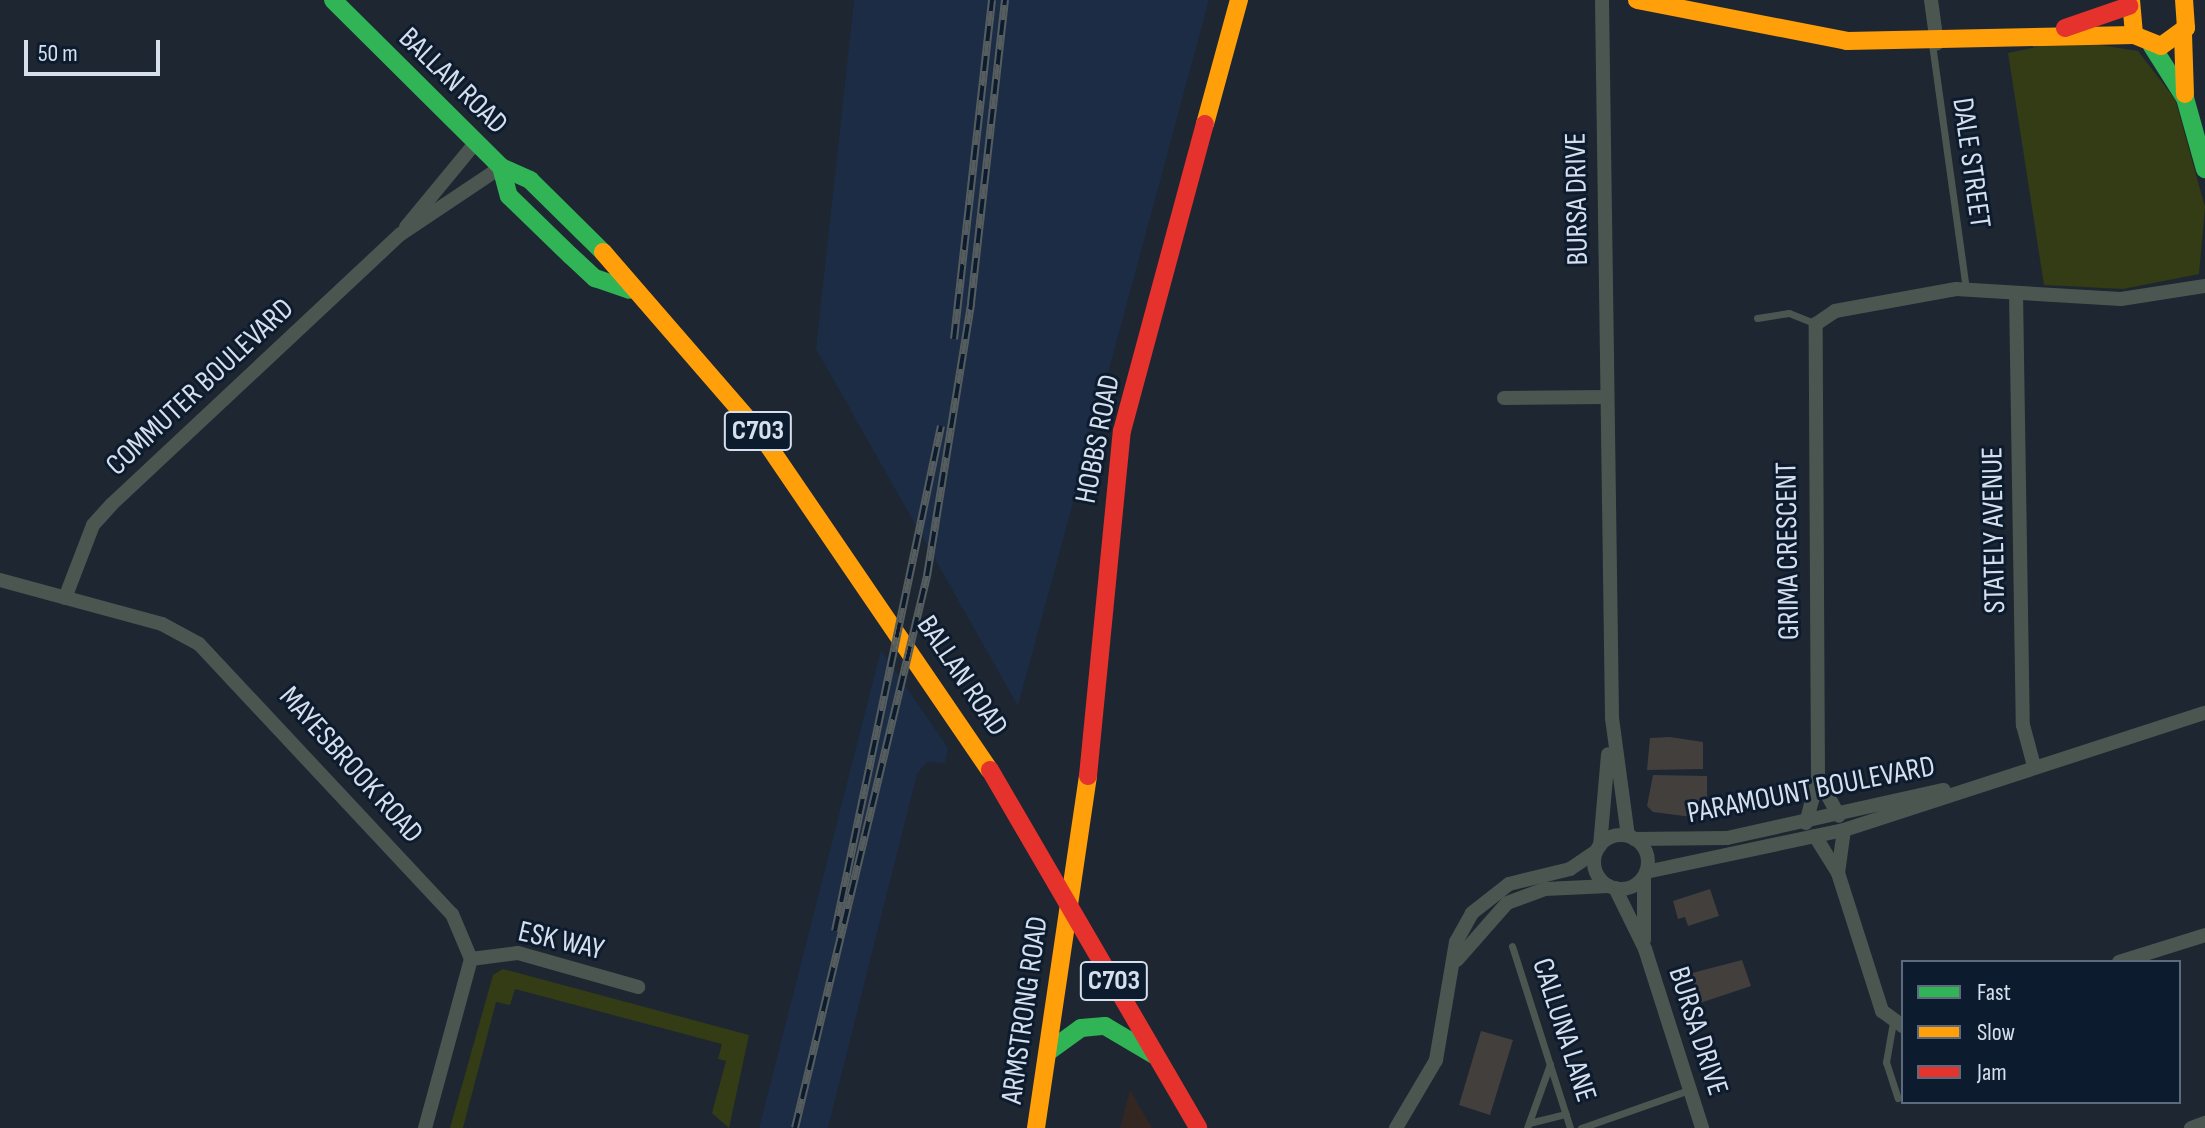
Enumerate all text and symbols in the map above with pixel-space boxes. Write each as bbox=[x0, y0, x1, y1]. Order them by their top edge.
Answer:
street label: BALLAN ROAD bbox=[391, 20, 515, 142]
scale bar bbox=[28, 24, 164, 74]
text: 50 m bbox=[38, 39, 78, 68]
street label: DALE STREET bbox=[1944, 96, 1998, 230]
street label: BURSA DRIVE bbox=[1558, 132, 1596, 266]
street label: COMMUTER BOULEVARD bbox=[99, 291, 301, 483]
street label: HOBBS ROAD bbox=[1068, 372, 1128, 506]
road number: C703 bbox=[722, 407, 794, 455]
street label: STATELY AVENUE bbox=[1975, 446, 2013, 614]
street label: GRIMA CRESCENT bbox=[1768, 462, 1808, 640]
street label: BALLAN ROAD bbox=[909, 609, 1015, 743]
street label: MAYESBROOK ROAD bbox=[271, 679, 431, 851]
street label: PARAMOUNT BOULEVARD bbox=[1684, 748, 1938, 832]
street label: ESK WAY bbox=[515, 914, 607, 968]
street label: ARMSTRONG ROAD bbox=[994, 914, 1056, 1106]
street label: CALLUNA LANE bbox=[1524, 954, 1604, 1106]
road number: C703 bbox=[1078, 957, 1150, 1005]
legend bbox=[1901, 960, 2181, 1104]
street label: BURSA DRIVE bbox=[1660, 962, 1736, 1100]
text: Fast bbox=[1977, 978, 2011, 1007]
text: Slow bbox=[1977, 1018, 2015, 1047]
text: Jam bbox=[1977, 1058, 2007, 1087]

